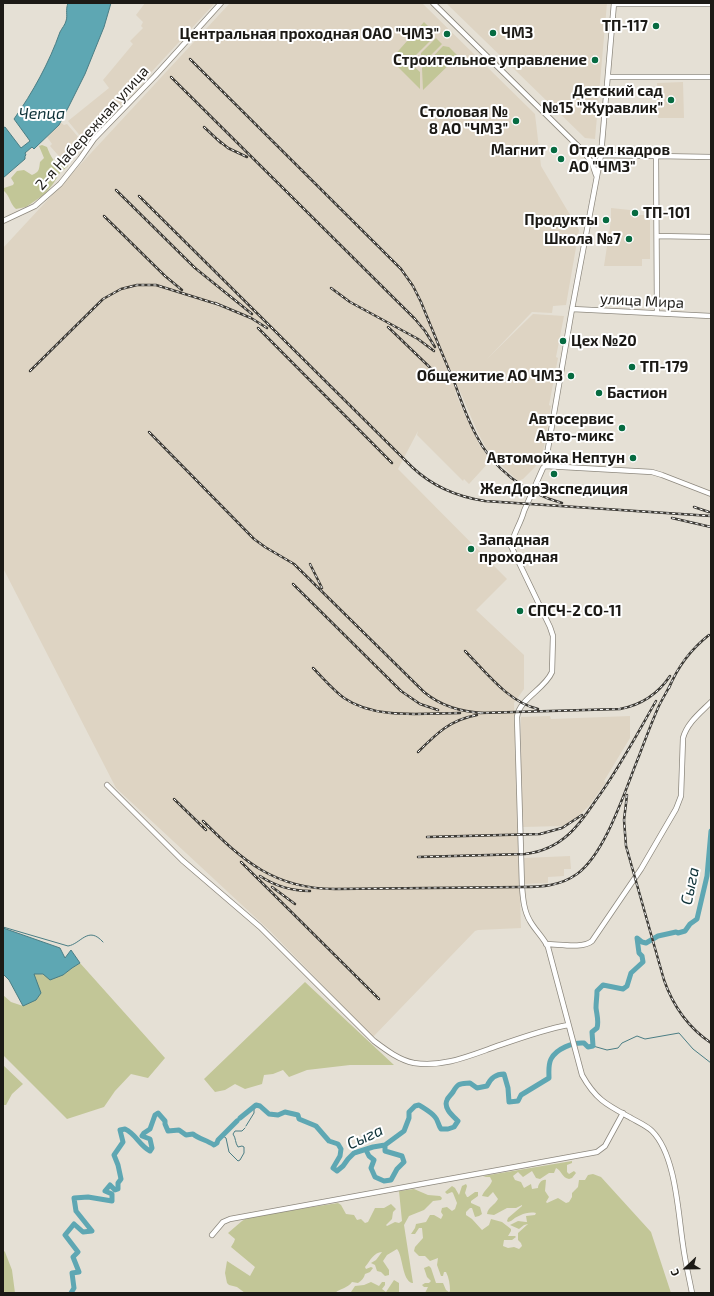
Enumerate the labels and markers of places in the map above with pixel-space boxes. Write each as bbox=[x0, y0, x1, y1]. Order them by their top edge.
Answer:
place label: ТП-117 bbox=[602, 17, 648, 35]
marker: ТП-117 bbox=[651, 21, 661, 31]
place label: ЧМЗ bbox=[501, 24, 533, 42]
place label: Центральная проходная ОАО "ЧМЗ" bbox=[180, 25, 439, 43]
marker: ЧМЗ bbox=[488, 28, 498, 38]
marker: Центральная проходная ОАО "ЧМЗ" bbox=[442, 29, 452, 39]
place label: Строительное управление bbox=[393, 51, 587, 69]
marker: Строительное управление bbox=[590, 55, 600, 65]
place label: Детский сад №15 "Журавлик" bbox=[542, 82, 663, 117]
marker: Детский сад №15 "Журавлик" bbox=[666, 95, 676, 105]
place label: Столовая № 8 АО "ЧМЗ" bbox=[419, 103, 508, 138]
marker: Столовая № 8 АО "ЧМЗ" bbox=[511, 116, 521, 126]
place label: Магнит bbox=[491, 141, 546, 159]
place label: Отдел кадров АО "ЧМЗ" bbox=[569, 141, 670, 176]
marker: Магнит bbox=[549, 145, 559, 155]
marker: Отдел кадров АО "ЧМЗ" bbox=[556, 154, 566, 164]
place label: ТП-101 bbox=[643, 204, 691, 222]
marker: ТП-101 bbox=[630, 208, 640, 218]
place label: Продукты bbox=[524, 211, 598, 229]
marker: Продукты bbox=[601, 215, 611, 225]
place label: Школа №7 bbox=[544, 230, 621, 248]
marker: Школа №7 bbox=[624, 234, 634, 244]
place label: Цех №20 bbox=[571, 332, 637, 350]
marker: Цех №20 bbox=[558, 336, 568, 346]
place label: ТП-179 bbox=[640, 358, 688, 376]
marker: ТП-179 bbox=[627, 362, 637, 372]
place label: Общежитие АО ЧМЗ bbox=[417, 367, 563, 385]
marker: Общежитие АО ЧМЗ bbox=[566, 371, 576, 381]
place label: Бастион bbox=[607, 384, 667, 402]
marker: Бастион bbox=[594, 388, 604, 398]
place label: Автосервис Авто-микс bbox=[529, 410, 614, 445]
marker: Автосервис Авто-микс bbox=[617, 423, 627, 433]
place label: Автомойка Нептун bbox=[487, 449, 625, 467]
marker: Автомойка Нептун bbox=[628, 453, 638, 463]
marker: ЖелДорЭкспедиция bbox=[549, 469, 559, 479]
place label: ЖелДорЭкспедиция bbox=[480, 480, 628, 498]
place label: Западная проходная bbox=[479, 531, 558, 566]
marker: Западная проходная bbox=[466, 544, 476, 554]
place label: СПСЧ-2 СО-11 bbox=[528, 602, 622, 620]
marker: СПСЧ-2 СО-11 bbox=[515, 606, 525, 616]

